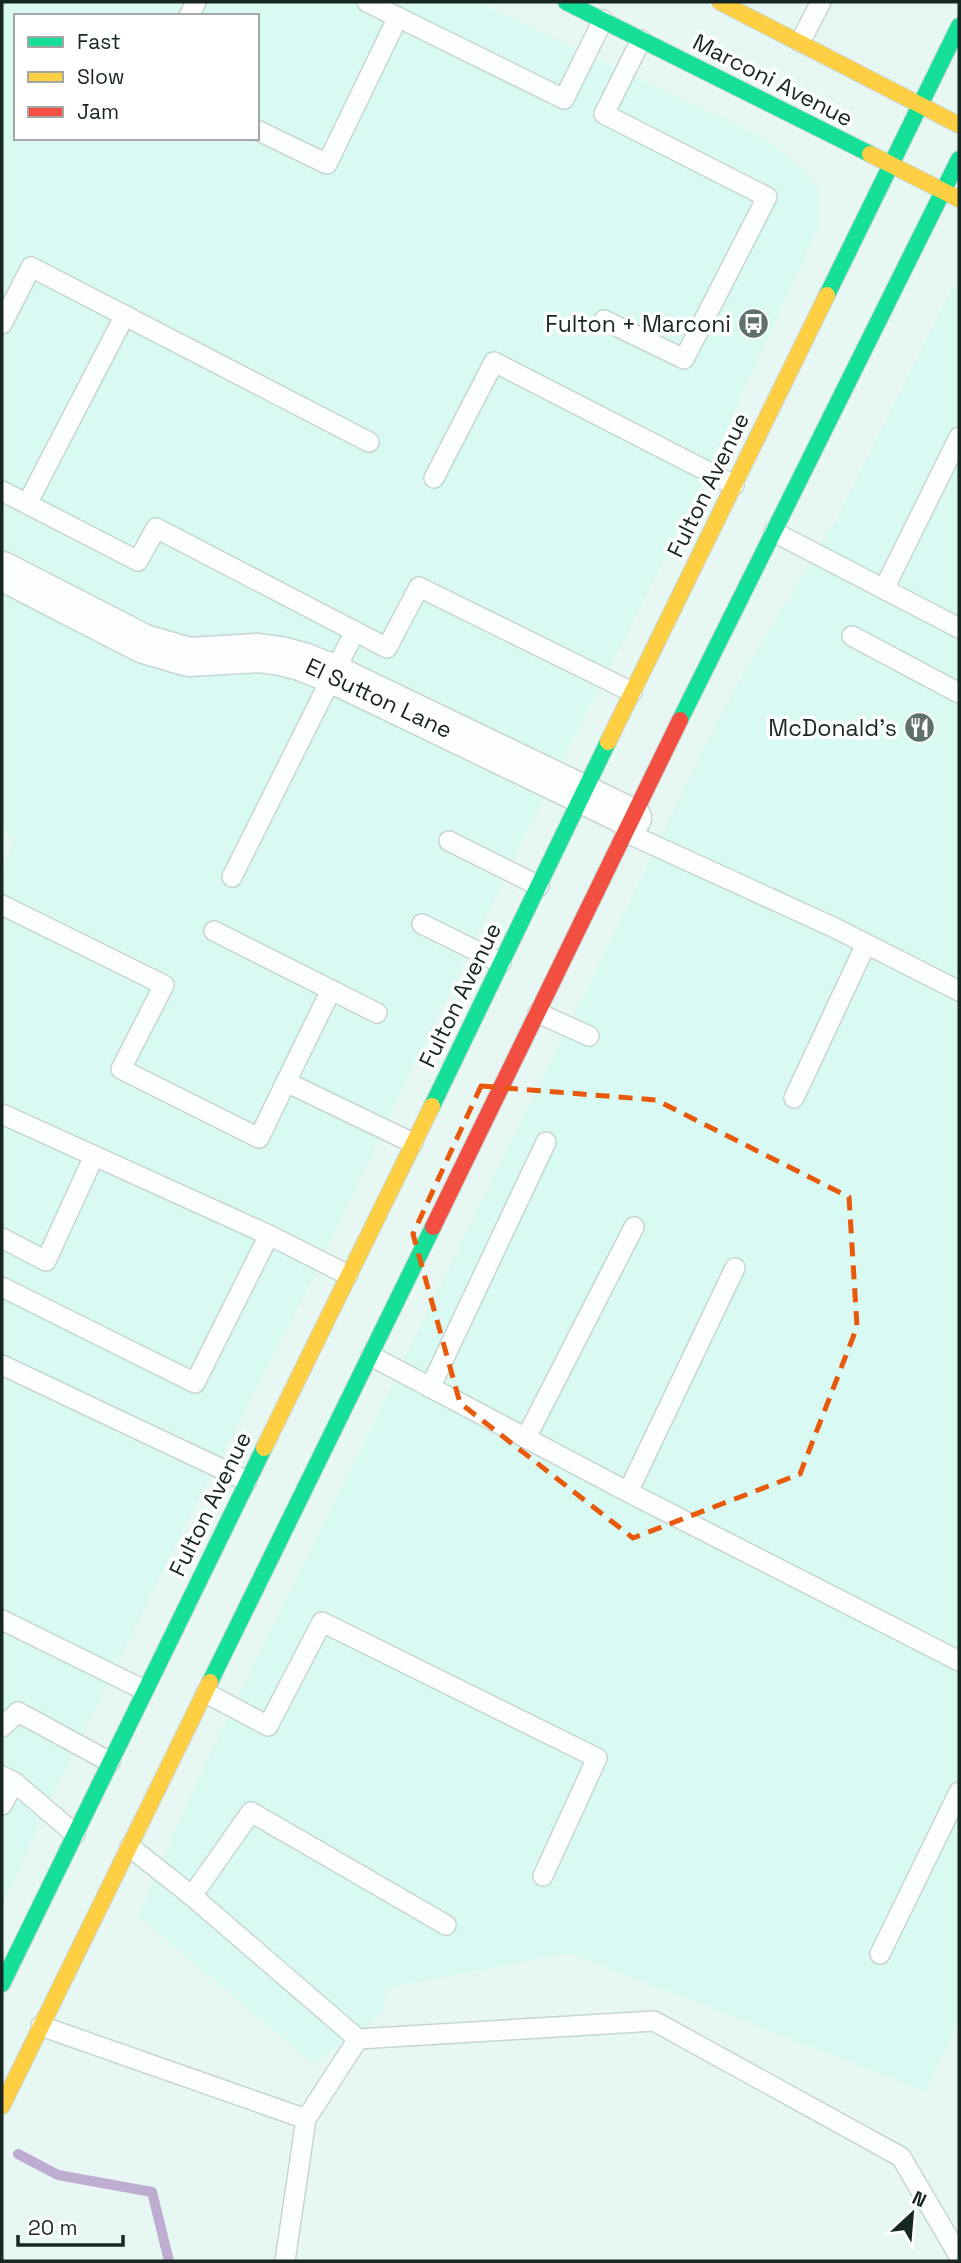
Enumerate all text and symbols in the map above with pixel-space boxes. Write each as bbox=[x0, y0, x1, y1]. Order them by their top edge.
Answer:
legend bbox=[14, 14, 259, 140]
street label: Marconi Avenue bbox=[688, 27, 858, 133]
text: Fast bbox=[77, 28, 121, 55]
text: Slow bbox=[77, 63, 125, 90]
text: Jam bbox=[77, 98, 119, 125]
bus stop icon: Fulton + Marconi bbox=[737, 307, 771, 341]
place label: Fulton + Marconi bbox=[545, 309, 731, 339]
street label: Fulton Avenue bbox=[660, 408, 756, 562]
street label: El Sutton Lane bbox=[301, 651, 457, 745]
restaurant icon: McDonald's bbox=[903, 711, 937, 745]
place label: McDonald's bbox=[768, 713, 897, 743]
street label: Fulton Avenue bbox=[412, 918, 508, 1072]
street label: Fulton Avenue bbox=[162, 1427, 258, 1581]
north arrow bbox=[877, 2179, 947, 2249]
text: N bbox=[908, 2185, 930, 2213]
scale bar bbox=[18, 2204, 122, 2248]
text: 20 m bbox=[28, 2214, 78, 2241]

